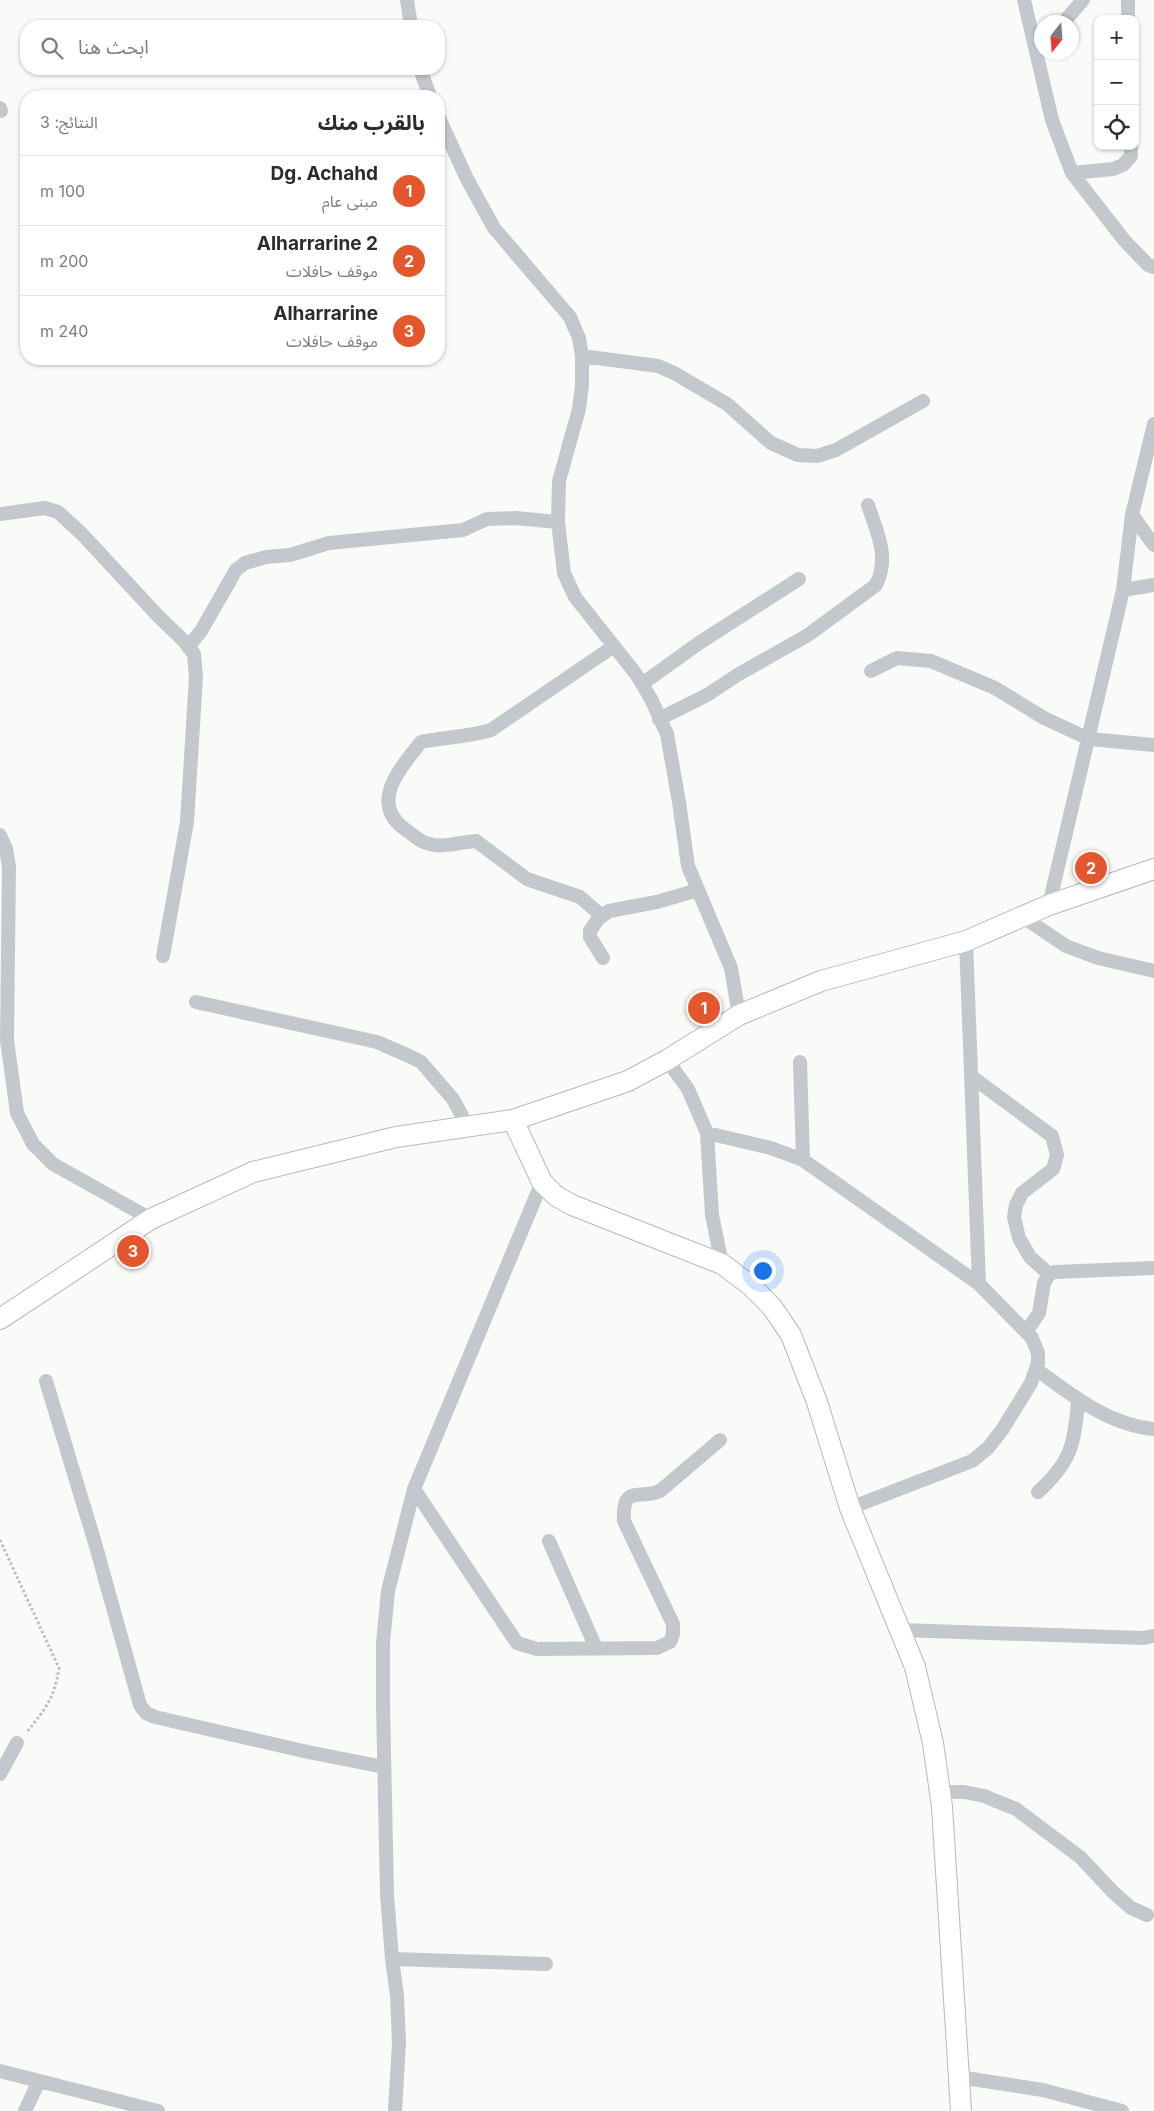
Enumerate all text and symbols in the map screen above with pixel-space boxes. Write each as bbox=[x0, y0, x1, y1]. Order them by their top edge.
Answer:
north arrow bbox=[1034, 15, 1079, 60]
map controls bbox=[1094, 15, 1139, 150]
button: + bbox=[1094, 15, 1139, 60]
search box bbox=[20, 20, 445, 75]
icon: search bbox=[38, 34, 66, 62]
text: ابحث هنا bbox=[78, 36, 149, 59]
button: − bbox=[1094, 60, 1139, 105]
button: locate bbox=[1094, 105, 1139, 150]
text: بالقرب منك bbox=[318, 110, 425, 135]
text: النتائج: 3 bbox=[40, 112, 98, 132]
text: Dg. Achahd bbox=[270, 162, 378, 185]
text: 100 m bbox=[40, 181, 85, 201]
text: 1 bbox=[406, 181, 412, 201]
text: مبنى عام bbox=[322, 191, 378, 211]
text: Alharrarine 2 bbox=[257, 232, 378, 255]
text: 200 m bbox=[40, 251, 88, 271]
text: 2 bbox=[404, 251, 414, 271]
text: موقف حافلات bbox=[286, 261, 378, 281]
text: Alharrarine bbox=[273, 302, 378, 325]
text: 240 m bbox=[40, 321, 88, 341]
text: 3 bbox=[404, 321, 414, 341]
text: موقف حافلات bbox=[286, 331, 378, 351]
pin: 2 bbox=[1075, 849, 1107, 887]
pin: 1 bbox=[688, 989, 720, 1027]
pin: 3 bbox=[117, 1232, 149, 1270]
your location bbox=[750, 1258, 776, 1284]

